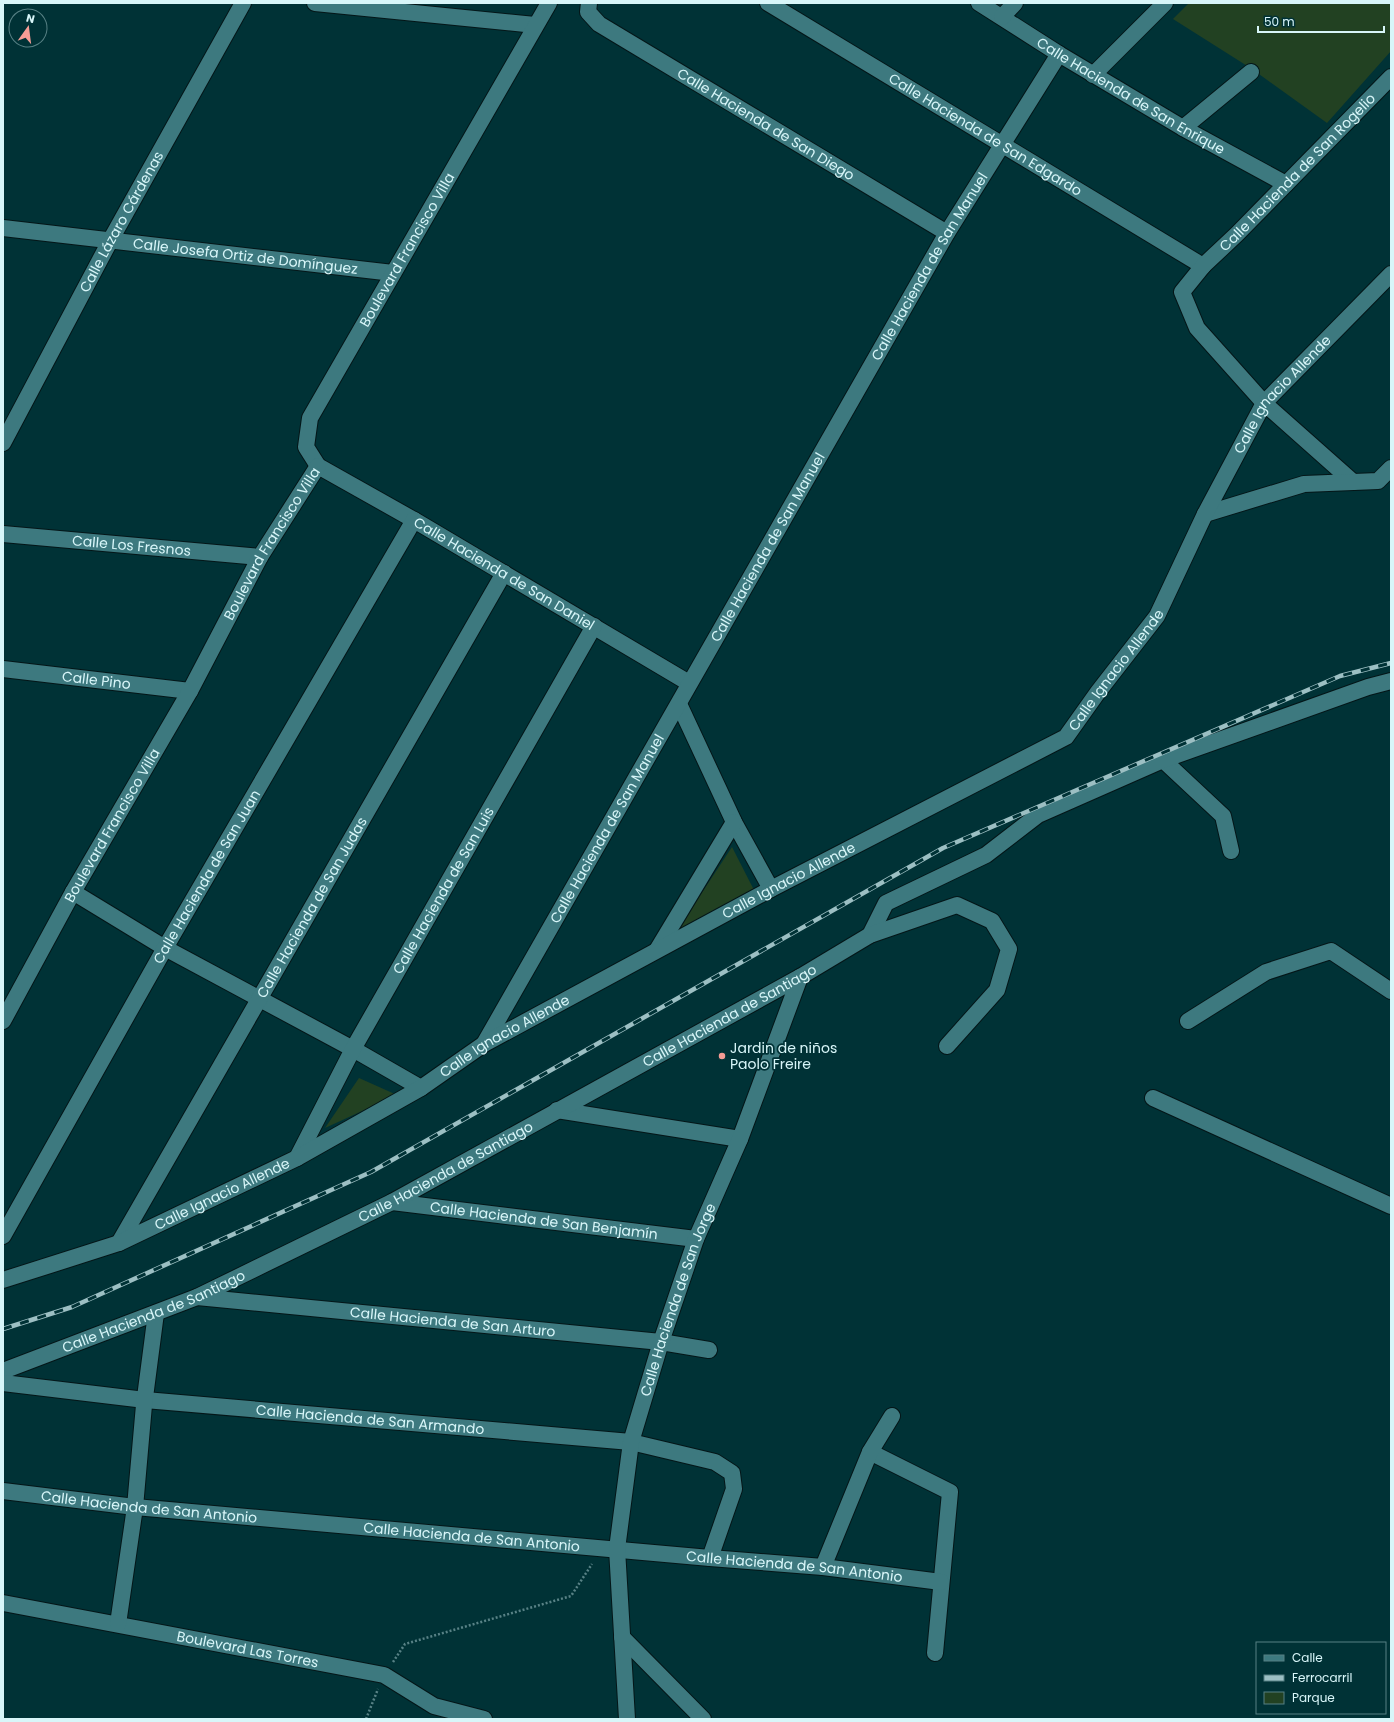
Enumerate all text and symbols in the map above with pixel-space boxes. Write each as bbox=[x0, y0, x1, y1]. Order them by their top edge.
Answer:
north arrow bbox=[8, 8, 48, 48]
scale bar bbox=[1258, 8, 1384, 34]
text: N bbox=[24, 10, 36, 27]
text: 50 m bbox=[1264, 13, 1295, 30]
street label: Calle Hacienda de San Enrique bbox=[1033, 32, 1229, 159]
street label: Calle Hacienda de San Diego bbox=[673, 63, 858, 185]
street label: Calle Hacienda de San Edgardo bbox=[885, 68, 1086, 201]
street label: Calle Hacienda de San Rogelio bbox=[1215, 89, 1380, 256]
street label: Calle Lázaro Cárdenas bbox=[75, 147, 168, 296]
street label: Boulevard Francisco Villa bbox=[355, 169, 459, 330]
street label: Calle Hacienda de San Manuel bbox=[866, 169, 992, 364]
street label: Calle Josefa Ortiz de Domínguez bbox=[132, 233, 359, 279]
street label: Calle Ignacio Allende bbox=[1229, 330, 1336, 457]
street label: Calle Hacienda de San Manuel bbox=[706, 449, 830, 646]
street label: Boulevard Francisco Villa bbox=[219, 463, 325, 624]
street label: Calle Hacienda de San Daniel bbox=[410, 512, 598, 635]
street label: Calle Los Fresnos bbox=[71, 530, 192, 561]
street label: Calle Ignacio Allende bbox=[1064, 606, 1169, 735]
street label: Calle Pino bbox=[61, 666, 132, 694]
street label: Calle Hacienda de San Manuel bbox=[545, 730, 669, 927]
street label: Boulevard Francisco Villa bbox=[59, 745, 165, 906]
street label: Calle Hacienda de San Juan bbox=[148, 786, 265, 967]
street label: Calle Hacienda de San Luis bbox=[388, 803, 499, 978]
street label: Calle Hacienda de San Judas bbox=[252, 813, 372, 1002]
street label: Calle Ignacio Allende bbox=[718, 837, 859, 924]
street label: Calle Hacienda de Santiago bbox=[639, 959, 820, 1072]
street label: Calle Ignacio Allende bbox=[436, 990, 573, 1082]
place label: Jardin de niños Paolo Freire bbox=[730, 1038, 837, 1074]
marker: Jardin de niños Paolo Freire bbox=[717, 1051, 727, 1061]
street label: Calle Hacienda de Santiago bbox=[355, 1116, 537, 1227]
street label: Calle Ignacio Allende bbox=[151, 1153, 293, 1235]
street label: Calle Hacienda de San Benjamín bbox=[429, 1197, 659, 1244]
street label: Calle Hacienda de San Jorge bbox=[635, 1200, 721, 1399]
street label: Calle Hacienda de Santiago bbox=[59, 1265, 249, 1358]
street label: Calle Hacienda de San Arturo bbox=[349, 1302, 556, 1342]
street label: Calle Hacienda de San Armando bbox=[255, 1400, 485, 1439]
street label: Calle Hacienda de San Antonio bbox=[40, 1486, 258, 1528]
street label: Calle Hacienda de San Antonio bbox=[363, 1517, 581, 1556]
street label: Calle Hacienda de San Antonio bbox=[685, 1546, 904, 1587]
street label: Boulevard Las Torres bbox=[175, 1626, 320, 1672]
legend bbox=[1256, 1642, 1386, 1714]
text: Calle bbox=[1292, 1649, 1323, 1666]
text: Ferrocarril bbox=[1292, 1669, 1352, 1686]
text: Parque bbox=[1292, 1689, 1335, 1706]

